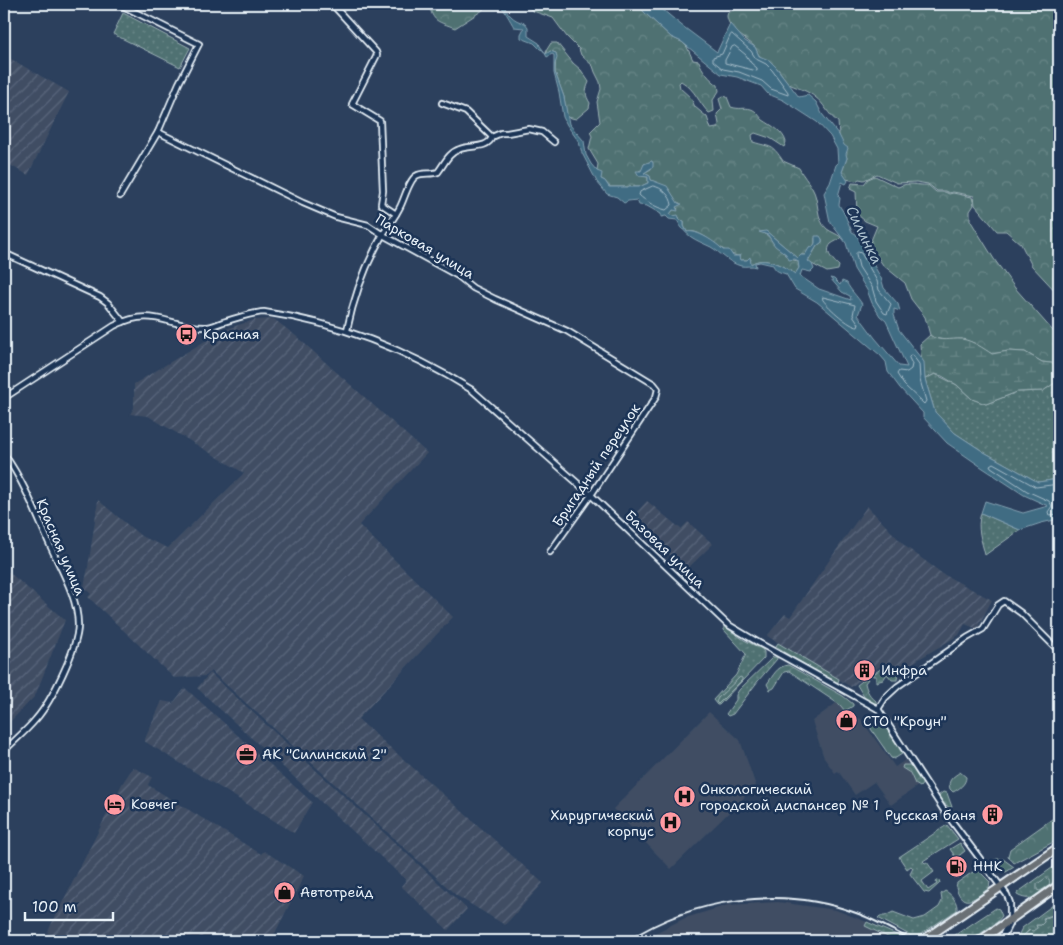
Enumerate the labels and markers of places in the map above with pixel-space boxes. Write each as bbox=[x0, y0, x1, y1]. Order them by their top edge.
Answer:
bus stop icon: Красная bbox=[175, 322, 199, 346]
place label: Красная bbox=[203, 325, 260, 343]
building icon: Инфра bbox=[853, 658, 877, 682]
place label: Инфра bbox=[881, 661, 927, 679]
shop icon: СТО "Кроун" bbox=[835, 709, 859, 733]
place label: СТО "Кроун" bbox=[863, 712, 947, 730]
office icon: АК "Силинский 2" bbox=[234, 742, 258, 766]
place label: АК "Силинский 2" bbox=[262, 745, 387, 763]
place label: Онкологический городской диспансер № 1 bbox=[700, 780, 879, 814]
hospital icon: Онкологический городской диспансер № 1 bbox=[672, 785, 696, 809]
hotel icon: Ковчег bbox=[103, 792, 127, 816]
place label: Ковчег bbox=[131, 795, 178, 813]
building icon: Русская баня bbox=[980, 803, 1004, 827]
place label: Хирургический корпус bbox=[550, 806, 654, 840]
place label: Русская баня bbox=[885, 806, 976, 824]
hospital icon: Хирургический корпус bbox=[658, 811, 682, 835]
fuel station icon: ННК bbox=[945, 854, 969, 878]
place label: ННК bbox=[973, 857, 1003, 875]
shop icon: Автотрейд bbox=[272, 880, 296, 904]
place label: Автотрейд bbox=[300, 883, 373, 901]

